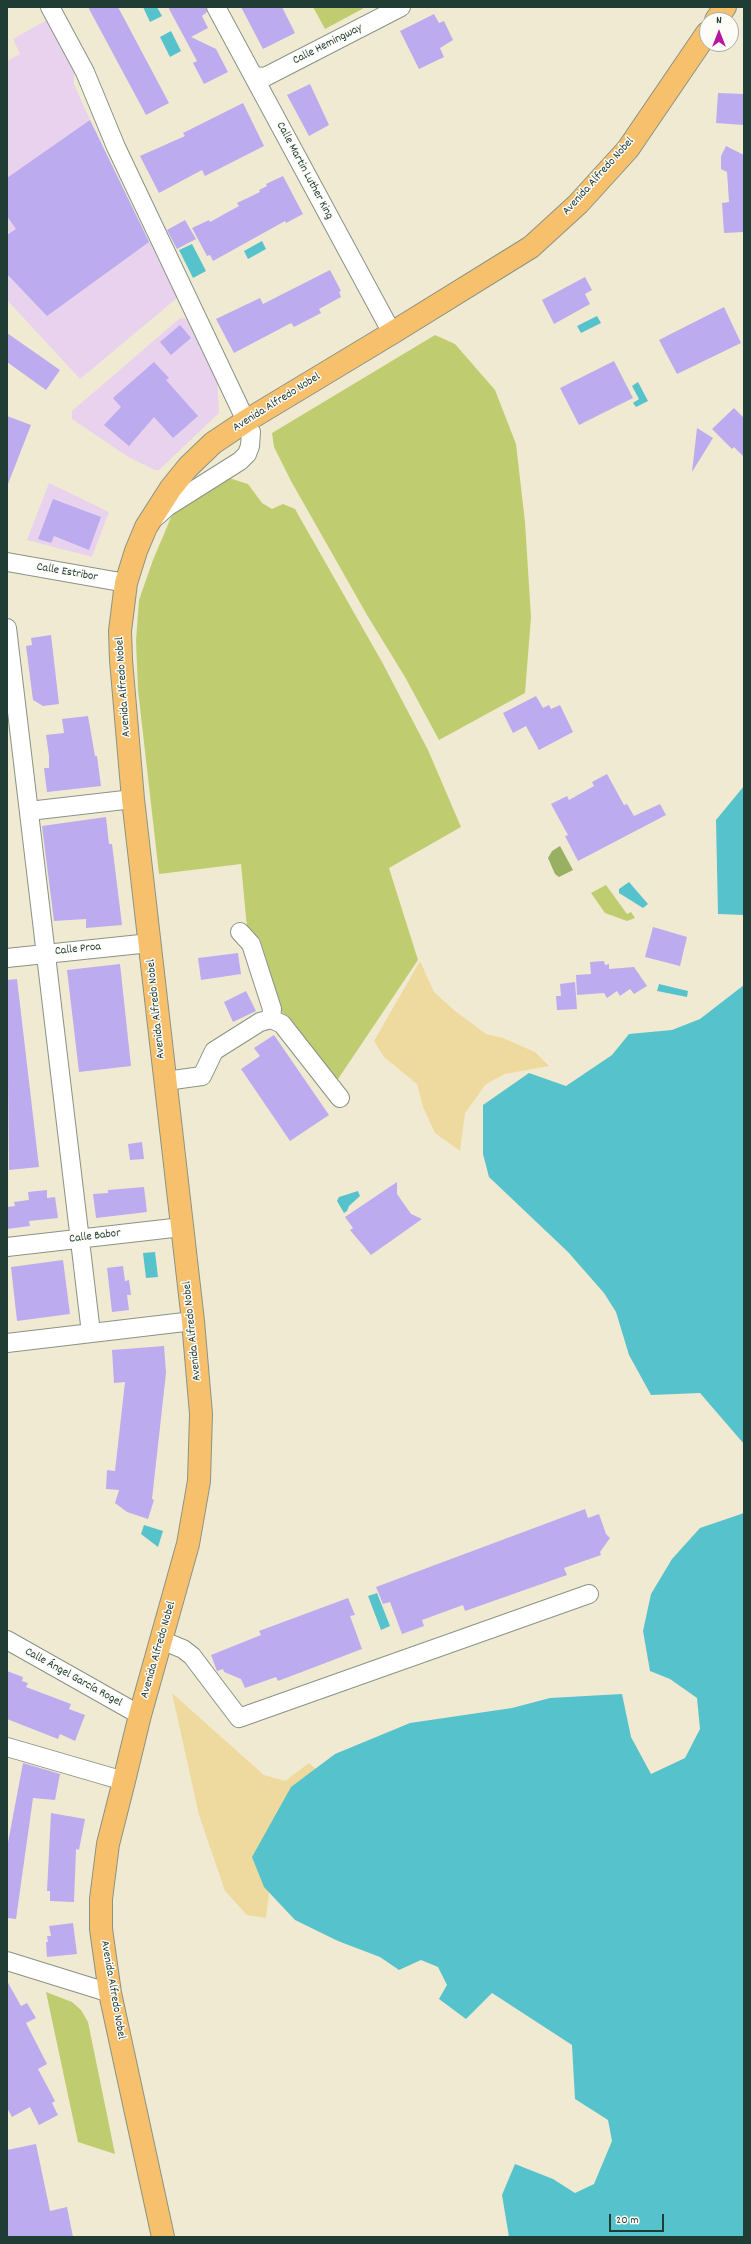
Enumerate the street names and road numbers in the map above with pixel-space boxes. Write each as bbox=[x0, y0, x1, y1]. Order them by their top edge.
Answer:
street label: Calle Hemingway bbox=[291, 21, 365, 69]
street label: Calle Martin Luther King bbox=[272, 120, 336, 222]
street label: Avenida Alfredo Nobel bbox=[560, 135, 638, 219]
street label: Avenida Alfredo Nobel bbox=[231, 370, 323, 436]
street label: Calle Estribor bbox=[35, 561, 99, 585]
street label: Avenida Alfredo Nobel bbox=[113, 636, 135, 738]
street label: Calle Proa bbox=[54, 940, 102, 960]
street label: Avenida Alfredo Nobel bbox=[145, 958, 169, 1060]
street label: Calle Babor bbox=[69, 1227, 121, 1247]
street label: Avenida Alfredo Nobel bbox=[181, 1280, 205, 1382]
street label: Avenida Alfredo Nobel bbox=[138, 1600, 180, 1700]
street label: Calle Ángel García Rogel bbox=[22, 1645, 124, 1711]
street label: Avenida Alfredo Nobel bbox=[96, 1939, 128, 2041]

